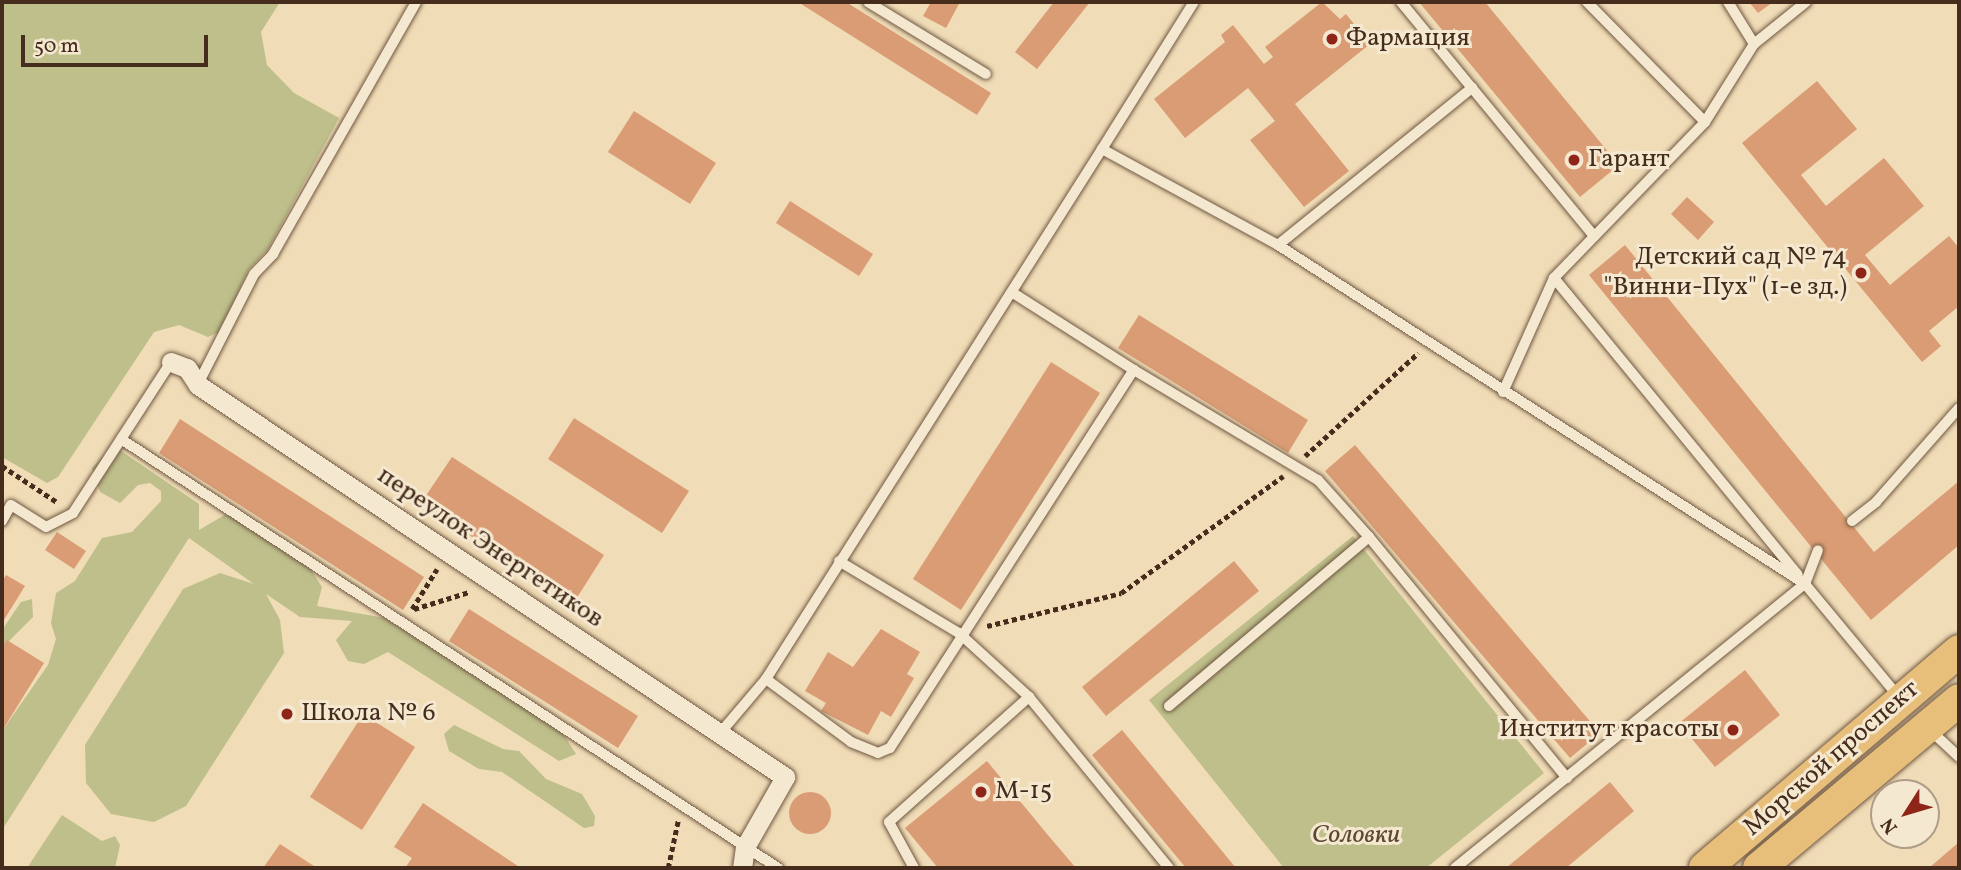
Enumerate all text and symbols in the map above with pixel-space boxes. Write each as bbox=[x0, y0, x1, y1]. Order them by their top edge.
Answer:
scale bar bbox=[24, 21, 212, 65]
place label: Фармация bbox=[1346, 23, 1470, 55]
marker: Фармация bbox=[1324, 31, 1340, 47]
text: 50 m bbox=[34, 32, 79, 61]
place label: Гарант bbox=[1588, 144, 1670, 176]
marker: Гарант bbox=[1566, 152, 1582, 168]
place label: Детский сад № 74 "Винни-Пух" (1-е зд.) bbox=[1603, 242, 1847, 304]
marker: Детский сад № 74 "Винни-Пух" (1-е зд.) bbox=[1853, 265, 1869, 281]
street label: переулок Энергетиков bbox=[371, 461, 609, 635]
street label: Морской проспект bbox=[1738, 674, 1926, 844]
place label: Школа № 6 bbox=[301, 698, 436, 730]
marker: Школа № 6 bbox=[279, 706, 295, 722]
place label: Институт красоты bbox=[1499, 714, 1719, 746]
marker: Институт красоты bbox=[1725, 722, 1741, 738]
place label: М-15 bbox=[995, 776, 1052, 808]
north arrow bbox=[1870, 779, 1940, 849]
marker: М-15 bbox=[973, 784, 989, 800]
text: N bbox=[1875, 812, 1904, 839]
park label: Соловки bbox=[1312, 820, 1400, 852]

